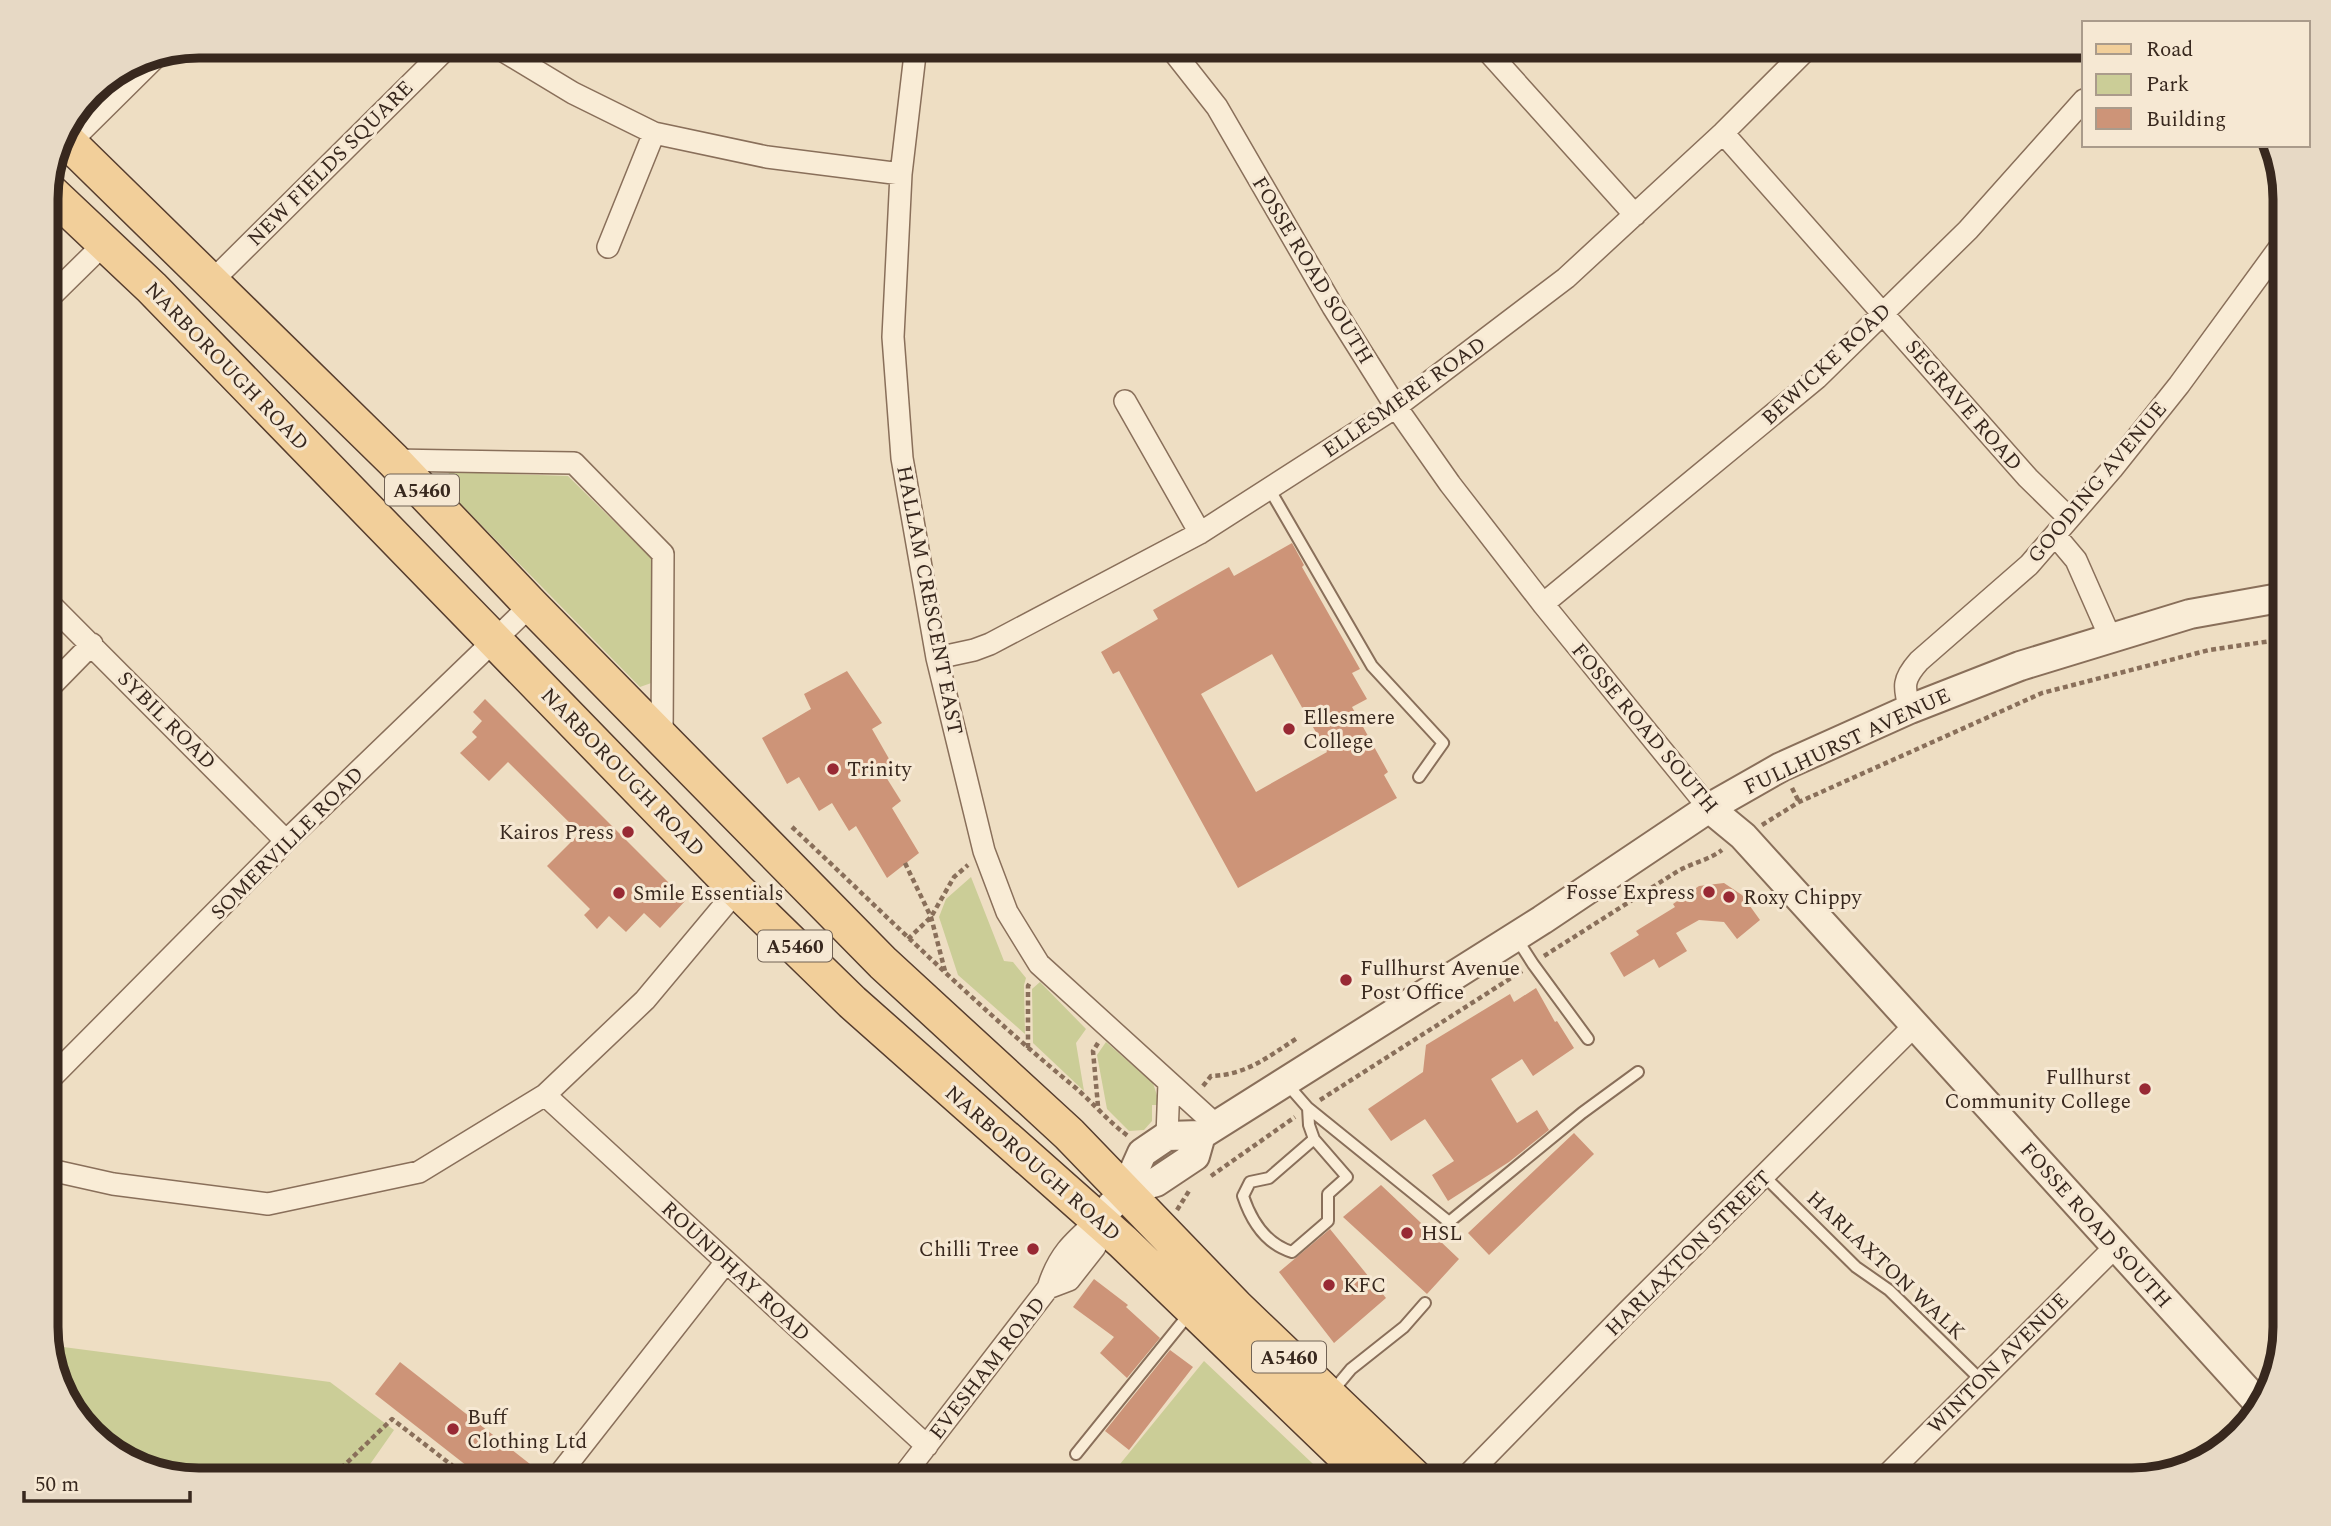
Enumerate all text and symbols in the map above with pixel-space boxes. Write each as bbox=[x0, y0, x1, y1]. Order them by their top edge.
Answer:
legend bbox=[2082, 21, 2310, 147]
text: Road bbox=[2146, 34, 2193, 66]
text: Park bbox=[2146, 69, 2190, 101]
street label: NEW FIELDS SQUARE bbox=[240, 73, 421, 254]
text: Building bbox=[2146, 104, 2226, 136]
street label: FOSSE ROAD SOUTH bbox=[1243, 170, 1381, 371]
street label: NARBOROUGH ROAD bbox=[137, 275, 316, 459]
street label: BEWICKE ROAD bbox=[1754, 296, 1899, 434]
street label: ELLESMERE ROAD bbox=[1316, 329, 1493, 466]
street label: SEGRAVE ROAD bbox=[1897, 333, 2030, 479]
street label: GOODING AVENUE bbox=[2020, 395, 2175, 571]
street label: HALLAM CRESCENT EAST bbox=[887, 463, 971, 738]
road number: A5460 bbox=[385, 475, 459, 505]
street label: FOSSE ROAD SOUTH bbox=[1563, 636, 1725, 821]
street label: SYBIL ROAD bbox=[109, 664, 223, 778]
street label: FULLHURST AVENUE bbox=[1739, 680, 1956, 804]
street label: NARBOROUGH ROAD bbox=[533, 681, 712, 865]
place label: Ellesmere College bbox=[1303, 702, 1395, 758]
marker: Ellesmere College bbox=[1281, 721, 1297, 737]
place label: Trinity bbox=[847, 754, 913, 786]
street label: SOMERVILLE ROAD bbox=[204, 760, 372, 928]
marker: Trinity bbox=[825, 761, 841, 777]
place label: Kairos Press bbox=[499, 817, 614, 849]
marker: Kairos Press bbox=[620, 824, 636, 840]
place label: Fosse Express bbox=[1566, 877, 1695, 909]
place label: Smile Essentials bbox=[633, 878, 784, 910]
place label: Roxy Chippy bbox=[1743, 882, 1863, 914]
marker: Fosse Express bbox=[1701, 884, 1717, 900]
marker: Smile Essentials bbox=[611, 885, 627, 901]
marker: Roxy Chippy bbox=[1721, 889, 1737, 905]
road number: A5460 bbox=[758, 930, 832, 962]
place label: Fullhurst Avenue Post Office bbox=[1360, 953, 1520, 1009]
marker: Fullhurst Avenue Post Office bbox=[1338, 972, 1354, 988]
place label: Fullhurst Community College bbox=[1945, 1062, 2131, 1118]
street label: NARBOROUGH ROAD bbox=[937, 1078, 1128, 1249]
marker: Fullhurst Community College bbox=[2137, 1081, 2153, 1097]
street label: FOSSE ROAD SOUTH bbox=[2012, 1135, 2179, 1316]
street label: HARLAXTON STREET bbox=[1598, 1163, 1779, 1344]
street label: HARLAXTON WALK bbox=[1799, 1183, 1972, 1348]
street label: ROUNDHAY ROAD bbox=[653, 1194, 817, 1350]
place label: HSL bbox=[1421, 1218, 1462, 1250]
marker: HSL bbox=[1399, 1225, 1415, 1241]
place label: Chilli Tree bbox=[919, 1234, 1019, 1266]
marker: Chilli Tree bbox=[1025, 1241, 1041, 1257]
place label: KFC bbox=[1343, 1270, 1386, 1302]
marker: KFC bbox=[1321, 1277, 1337, 1293]
street label: WINTON AVENUE bbox=[1921, 1286, 2077, 1442]
street label: EVESHAM ROAD bbox=[922, 1290, 1054, 1447]
road number: A5460 bbox=[1252, 1342, 1326, 1372]
place label: Buff Clothing Ltd bbox=[467, 1402, 587, 1458]
marker: Buff Clothing Ltd bbox=[445, 1421, 461, 1437]
scale bar bbox=[24, 1460, 191, 1504]
text: 50 m bbox=[35, 1469, 79, 1501]

